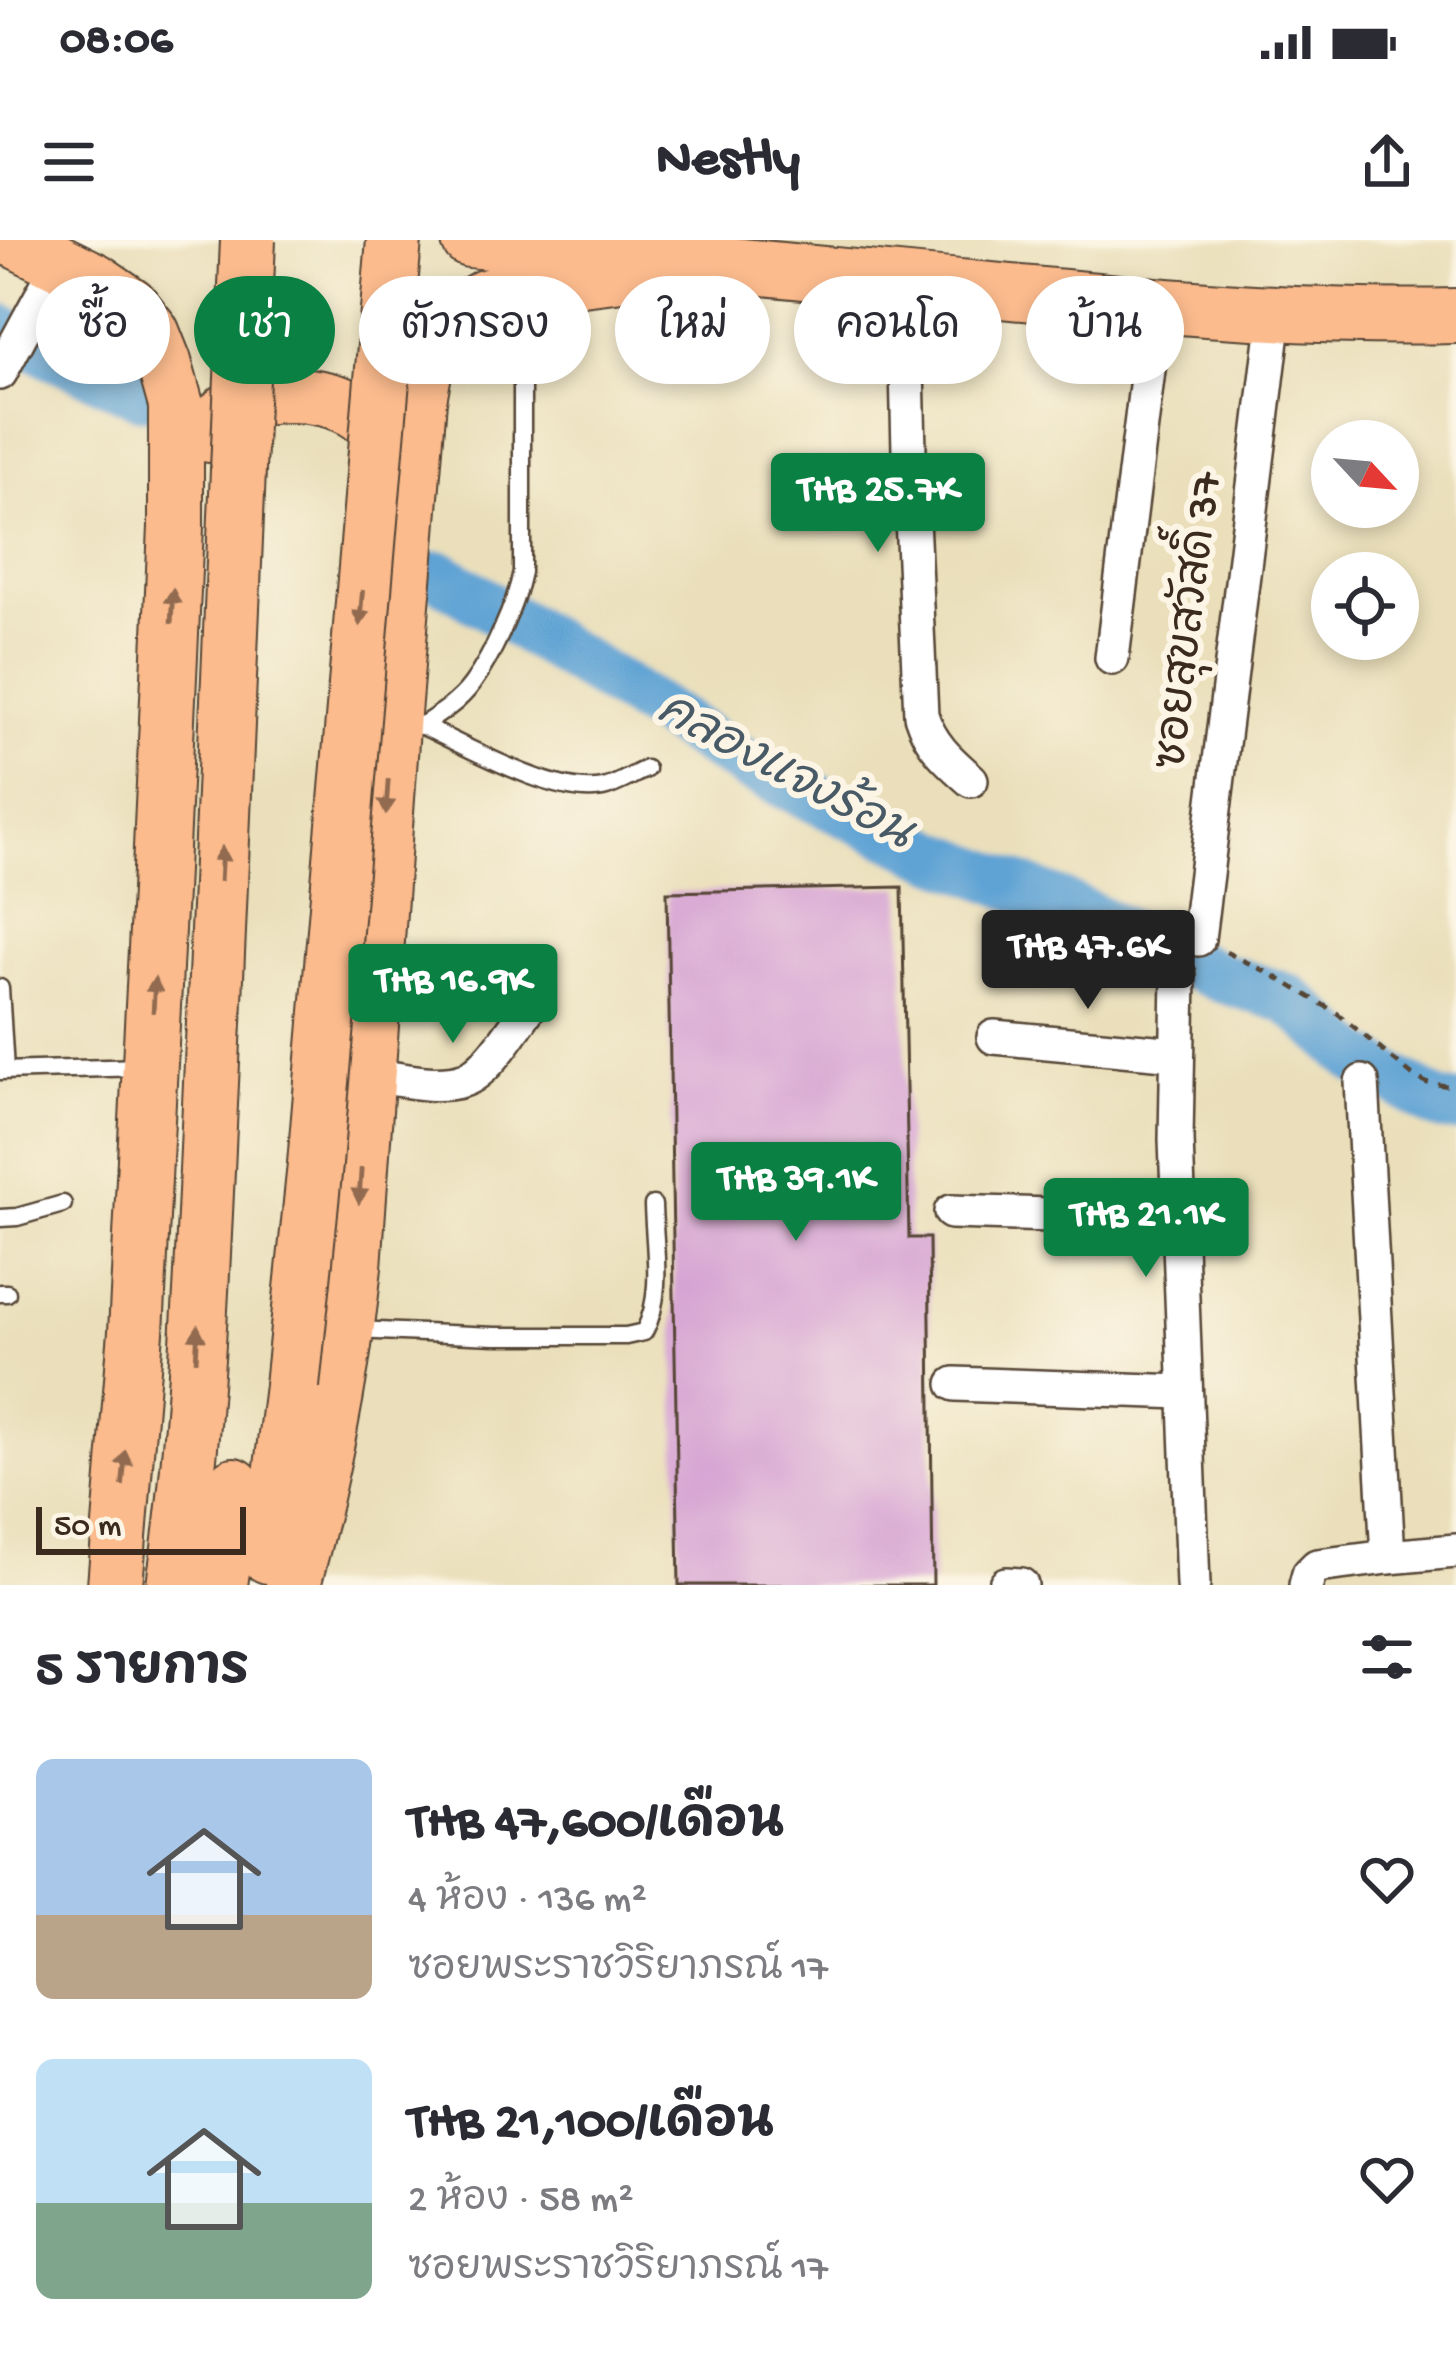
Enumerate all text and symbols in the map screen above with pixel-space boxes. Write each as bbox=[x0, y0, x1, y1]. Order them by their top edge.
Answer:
text: 08:06 bbox=[60, 16, 173, 69]
icon: menu bbox=[36, 129, 102, 195]
icon: share bbox=[1354, 129, 1420, 195]
text: Nestly bbox=[656, 130, 800, 194]
chip: ซื้อ bbox=[36, 276, 170, 384]
chip: เช่า bbox=[194, 276, 335, 384]
chip: ตัวกรอง bbox=[359, 276, 591, 384]
chip: ใหม่ bbox=[615, 276, 770, 384]
chip: คอนโด bbox=[794, 276, 1002, 384]
chip: บ้าน bbox=[1026, 276, 1184, 384]
north arrow bbox=[1311, 420, 1419, 528]
map controls bbox=[1311, 420, 1419, 660]
pin: THB 25.7K bbox=[741, 453, 1015, 555]
street label: ซอยสุขสวัสดิ์ 37 bbox=[1126, 465, 1237, 773]
text: THB 25.7K bbox=[798, 469, 958, 515]
button: locate bbox=[1311, 552, 1419, 660]
one-way arrow bbox=[163, 586, 182, 624]
one-way arrow bbox=[351, 589, 370, 627]
water label: คลองแจงร้อน bbox=[646, 676, 927, 867]
one-way arrow bbox=[377, 779, 396, 817]
one-way arrow bbox=[212, 844, 231, 882]
pin: THB 47.6K bbox=[951, 910, 1225, 1012]
text: THB 47.6K bbox=[1009, 926, 1167, 972]
pin: THB 16.9K bbox=[316, 944, 590, 1046]
text: THB 16.9K bbox=[375, 960, 531, 1006]
one-way arrow bbox=[145, 975, 164, 1013]
pin: THB 39.1K bbox=[659, 1142, 933, 1244]
text: THB 39.1K bbox=[718, 1158, 874, 1204]
one-way arrow bbox=[350, 1168, 369, 1205]
pin: THB 21.1K bbox=[1009, 1178, 1283, 1280]
text: THB 21.1K bbox=[1071, 1194, 1221, 1240]
one-way arrow bbox=[188, 1323, 207, 1361]
one-way arrow bbox=[115, 1449, 134, 1486]
scale bar bbox=[36, 1501, 246, 1554]
text: 50 m bbox=[54, 1509, 121, 1547]
icon: filters bbox=[1354, 1624, 1420, 1690]
text: 5 รายการ bbox=[36, 1643, 249, 1703]
text: THB 47,600/เดือน bbox=[408, 1796, 784, 1856]
icon: home bbox=[132, 1807, 276, 1951]
icon: heart bbox=[1354, 1846, 1420, 1912]
text: 4 ห้อง · 136 m² bbox=[408, 1879, 647, 1925]
text: ซอยพระราชวิริยาภรณ์ 17 bbox=[408, 1948, 828, 1994]
text: THB 21,100/เดือน bbox=[408, 2096, 774, 2156]
icon: home bbox=[132, 2107, 276, 2251]
icon: heart bbox=[1354, 2146, 1420, 2212]
text: 2 ห้อง · 58 m² bbox=[408, 2179, 633, 2225]
text: ซอยพระราชวิริยาภรณ์ 17 bbox=[408, 2248, 828, 2294]

